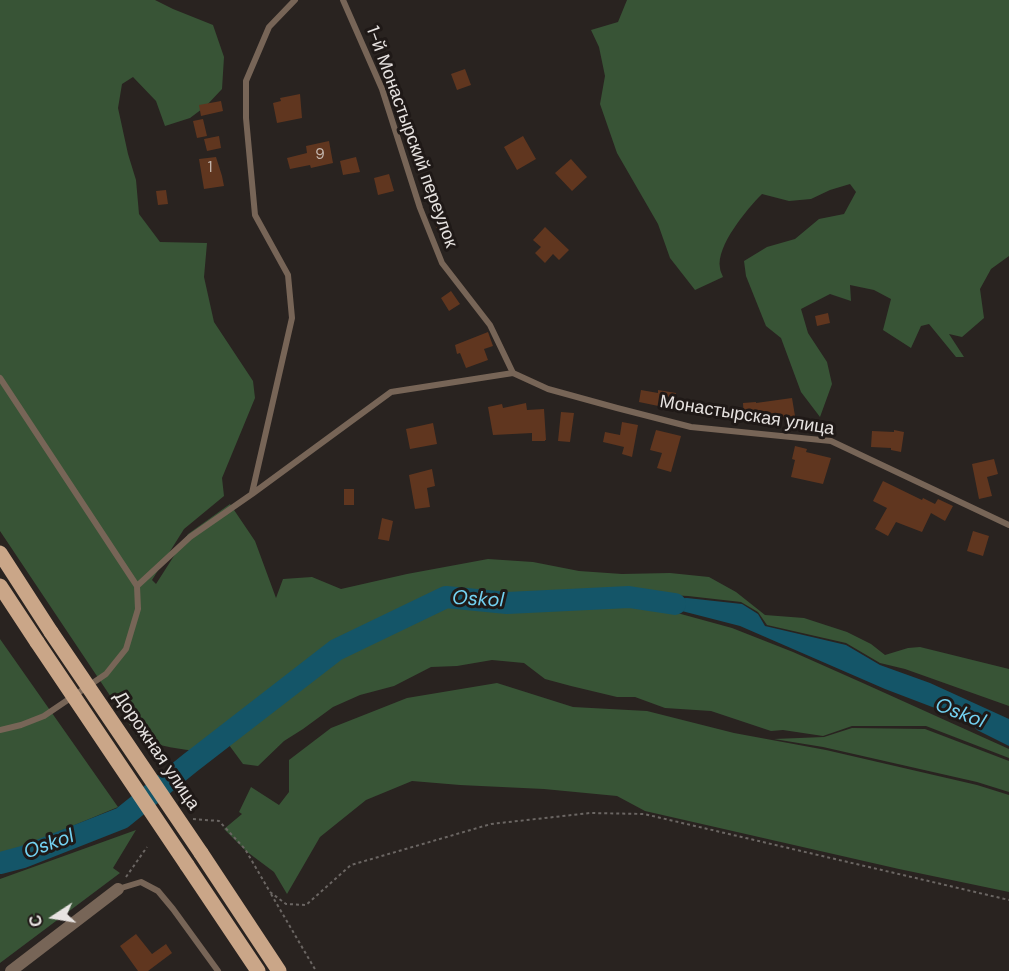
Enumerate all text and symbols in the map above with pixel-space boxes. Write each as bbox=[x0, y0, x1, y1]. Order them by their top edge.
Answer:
street label: 1-й Монастырский переулок bbox=[361, 23, 461, 251]
house number: 9 bbox=[315, 146, 325, 164]
house number: 1 bbox=[208, 159, 212, 177]
street label: Монастырская улица bbox=[658, 392, 836, 440]
water label: Oskol bbox=[451, 587, 505, 613]
street label: Дорожная улица bbox=[108, 688, 204, 814]
water label: Oskol bbox=[931, 693, 989, 735]
water label: Oskol bbox=[21, 825, 77, 865]
north arrow bbox=[24, 887, 84, 947]
text: С bbox=[24, 913, 47, 929]

